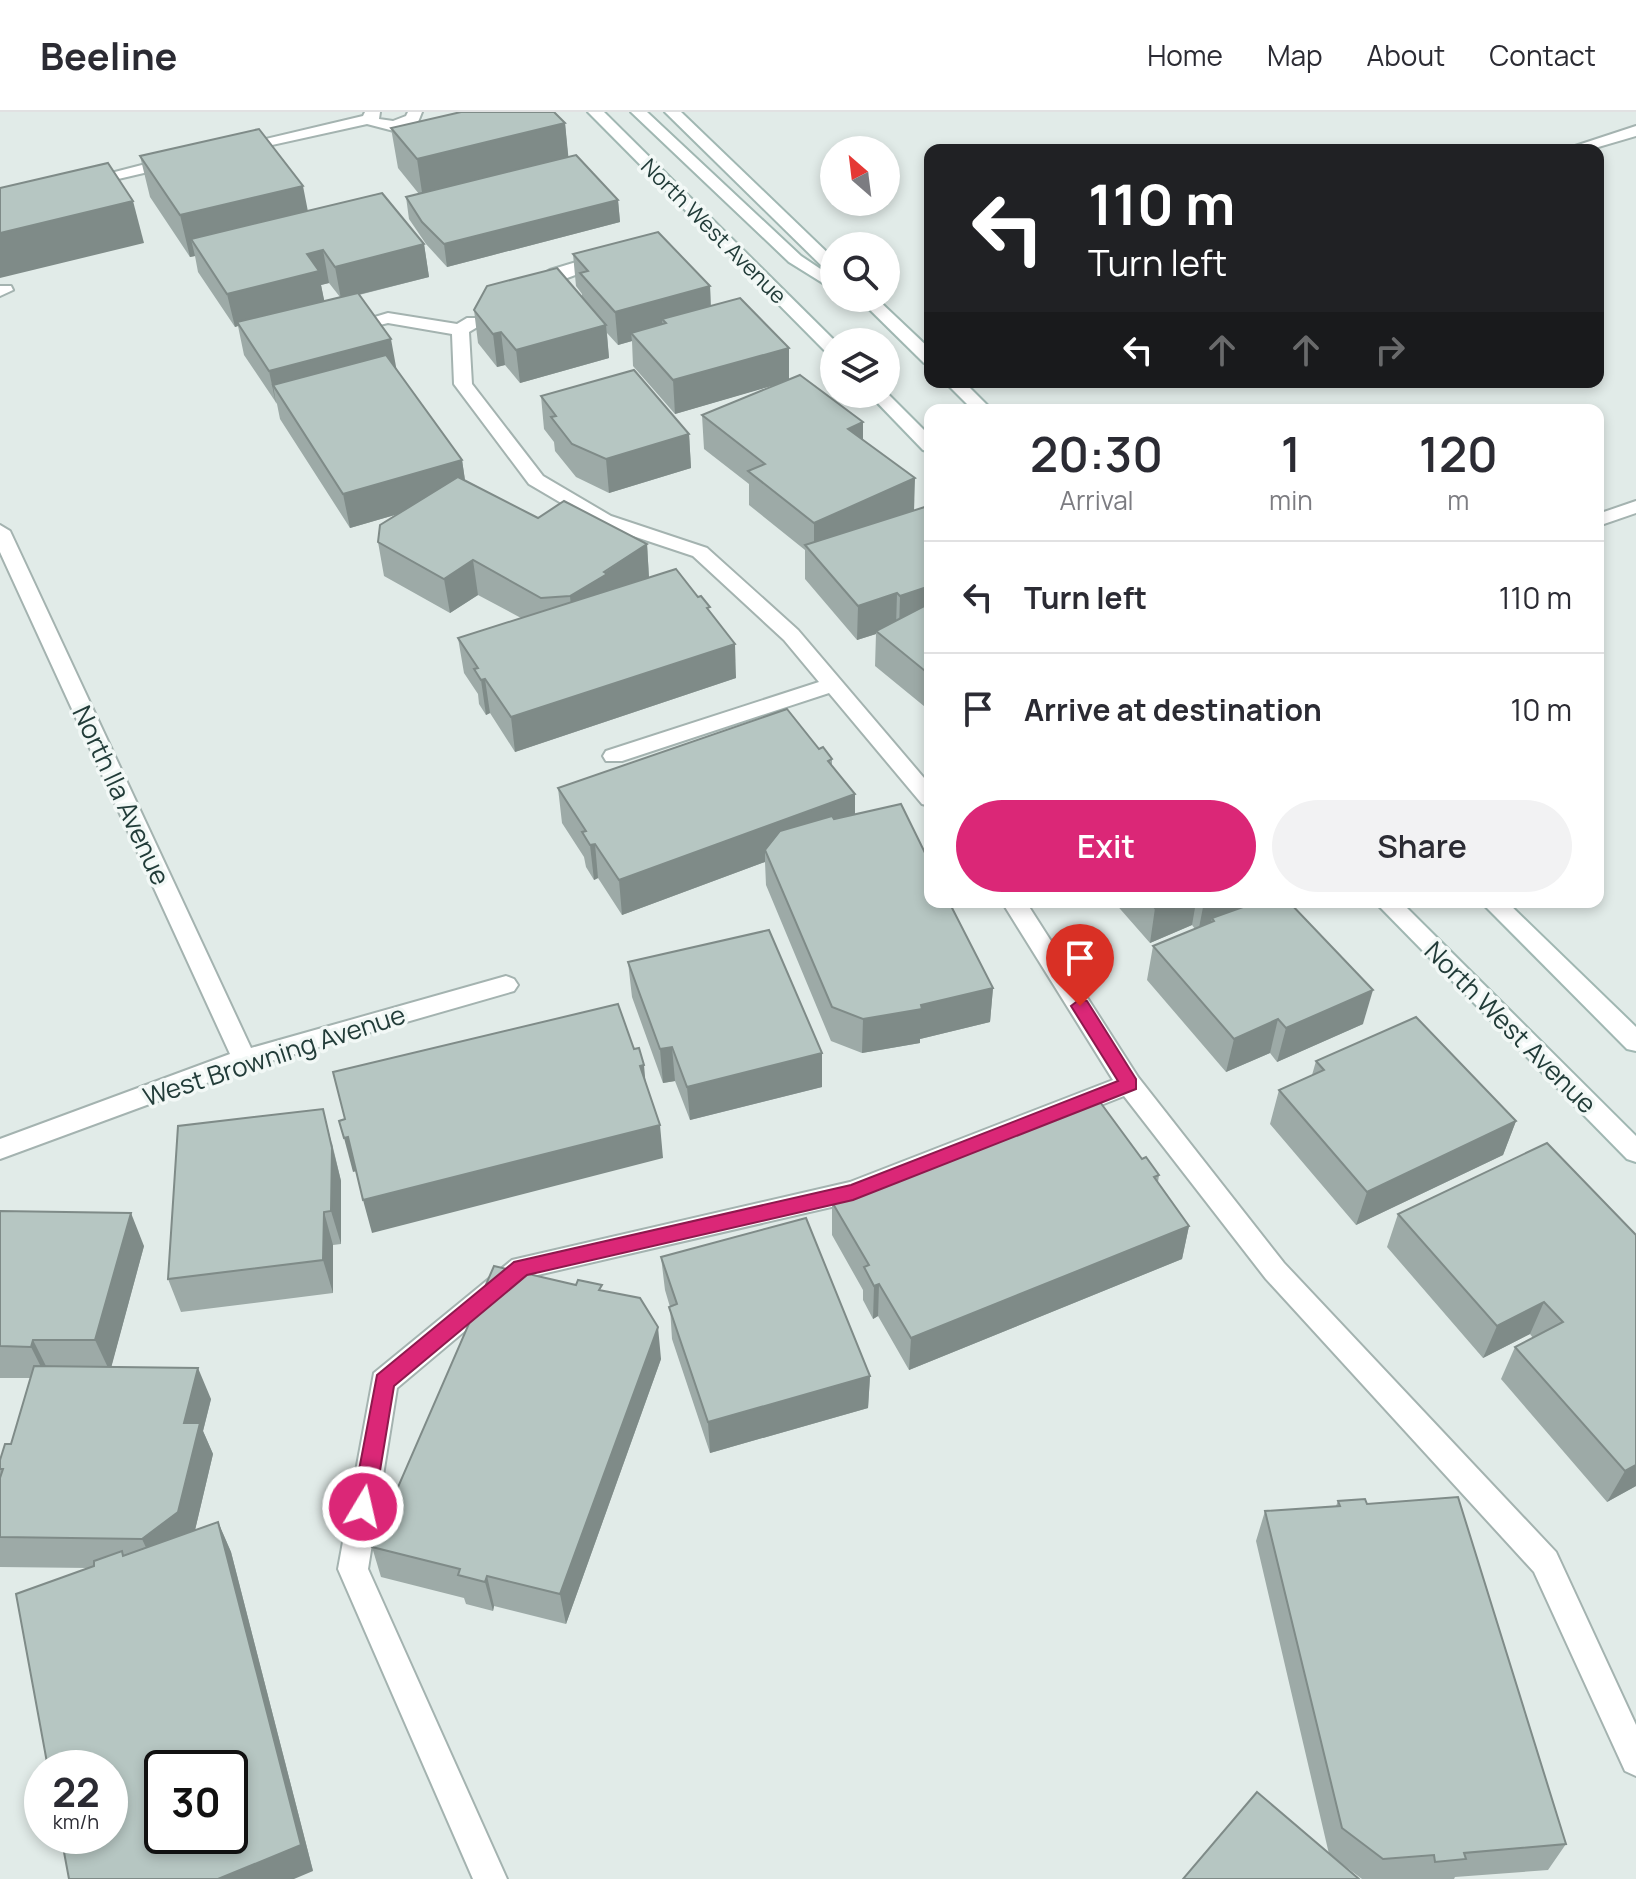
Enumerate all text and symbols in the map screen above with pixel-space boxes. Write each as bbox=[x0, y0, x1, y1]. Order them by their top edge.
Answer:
text: Beeline bbox=[40, 29, 177, 81]
text: Home bbox=[1147, 36, 1223, 74]
text: Map bbox=[1267, 36, 1323, 74]
text: About bbox=[1367, 36, 1445, 74]
text: Contact bbox=[1489, 36, 1596, 74]
north arrow bbox=[820, 136, 900, 216]
map controls bbox=[820, 136, 900, 408]
street label: North West Avenue bbox=[635, 152, 793, 310]
text: 110 m bbox=[1088, 165, 1235, 242]
icon: left bbox=[956, 176, 1060, 280]
button: search bbox=[820, 232, 900, 312]
text: Turn left bbox=[1088, 238, 1227, 287]
button: layers bbox=[820, 328, 900, 408]
icon: left bbox=[1116, 328, 1160, 372]
icon: ahead bbox=[1200, 328, 1244, 372]
icon: ahead bbox=[1284, 328, 1328, 372]
icon: right bbox=[1368, 328, 1412, 372]
text: 20:30 bbox=[1030, 421, 1163, 486]
text: 1 bbox=[1281, 421, 1301, 486]
text: 120 bbox=[1419, 421, 1498, 486]
text: Arrival bbox=[1059, 482, 1134, 518]
text: min bbox=[1269, 482, 1313, 518]
text: m bbox=[1447, 482, 1469, 518]
icon: left bbox=[956, 575, 1000, 619]
text: Turn left bbox=[1024, 577, 1147, 618]
text: 110 m bbox=[1499, 577, 1572, 618]
icon: arrive bbox=[956, 687, 1000, 731]
text: Arrive at destination bbox=[1024, 689, 1322, 730]
text: 10 m bbox=[1511, 689, 1572, 730]
street label: North Ila Avenue bbox=[65, 699, 179, 891]
button: Exit bbox=[956, 800, 1256, 892]
button: Share bbox=[1272, 800, 1572, 892]
pin bbox=[1046, 924, 1114, 1006]
street label: North West Avenue bbox=[1417, 933, 1605, 1121]
icon: arrive bbox=[1058, 936, 1102, 980]
street label: West Browning Avenue bbox=[138, 996, 410, 1114]
position arrow bbox=[321, 1465, 405, 1549]
speed limit sign: 30 bbox=[144, 1750, 248, 1854]
text: 22 bbox=[52, 1764, 100, 1819]
text: km/h bbox=[53, 1808, 99, 1835]

